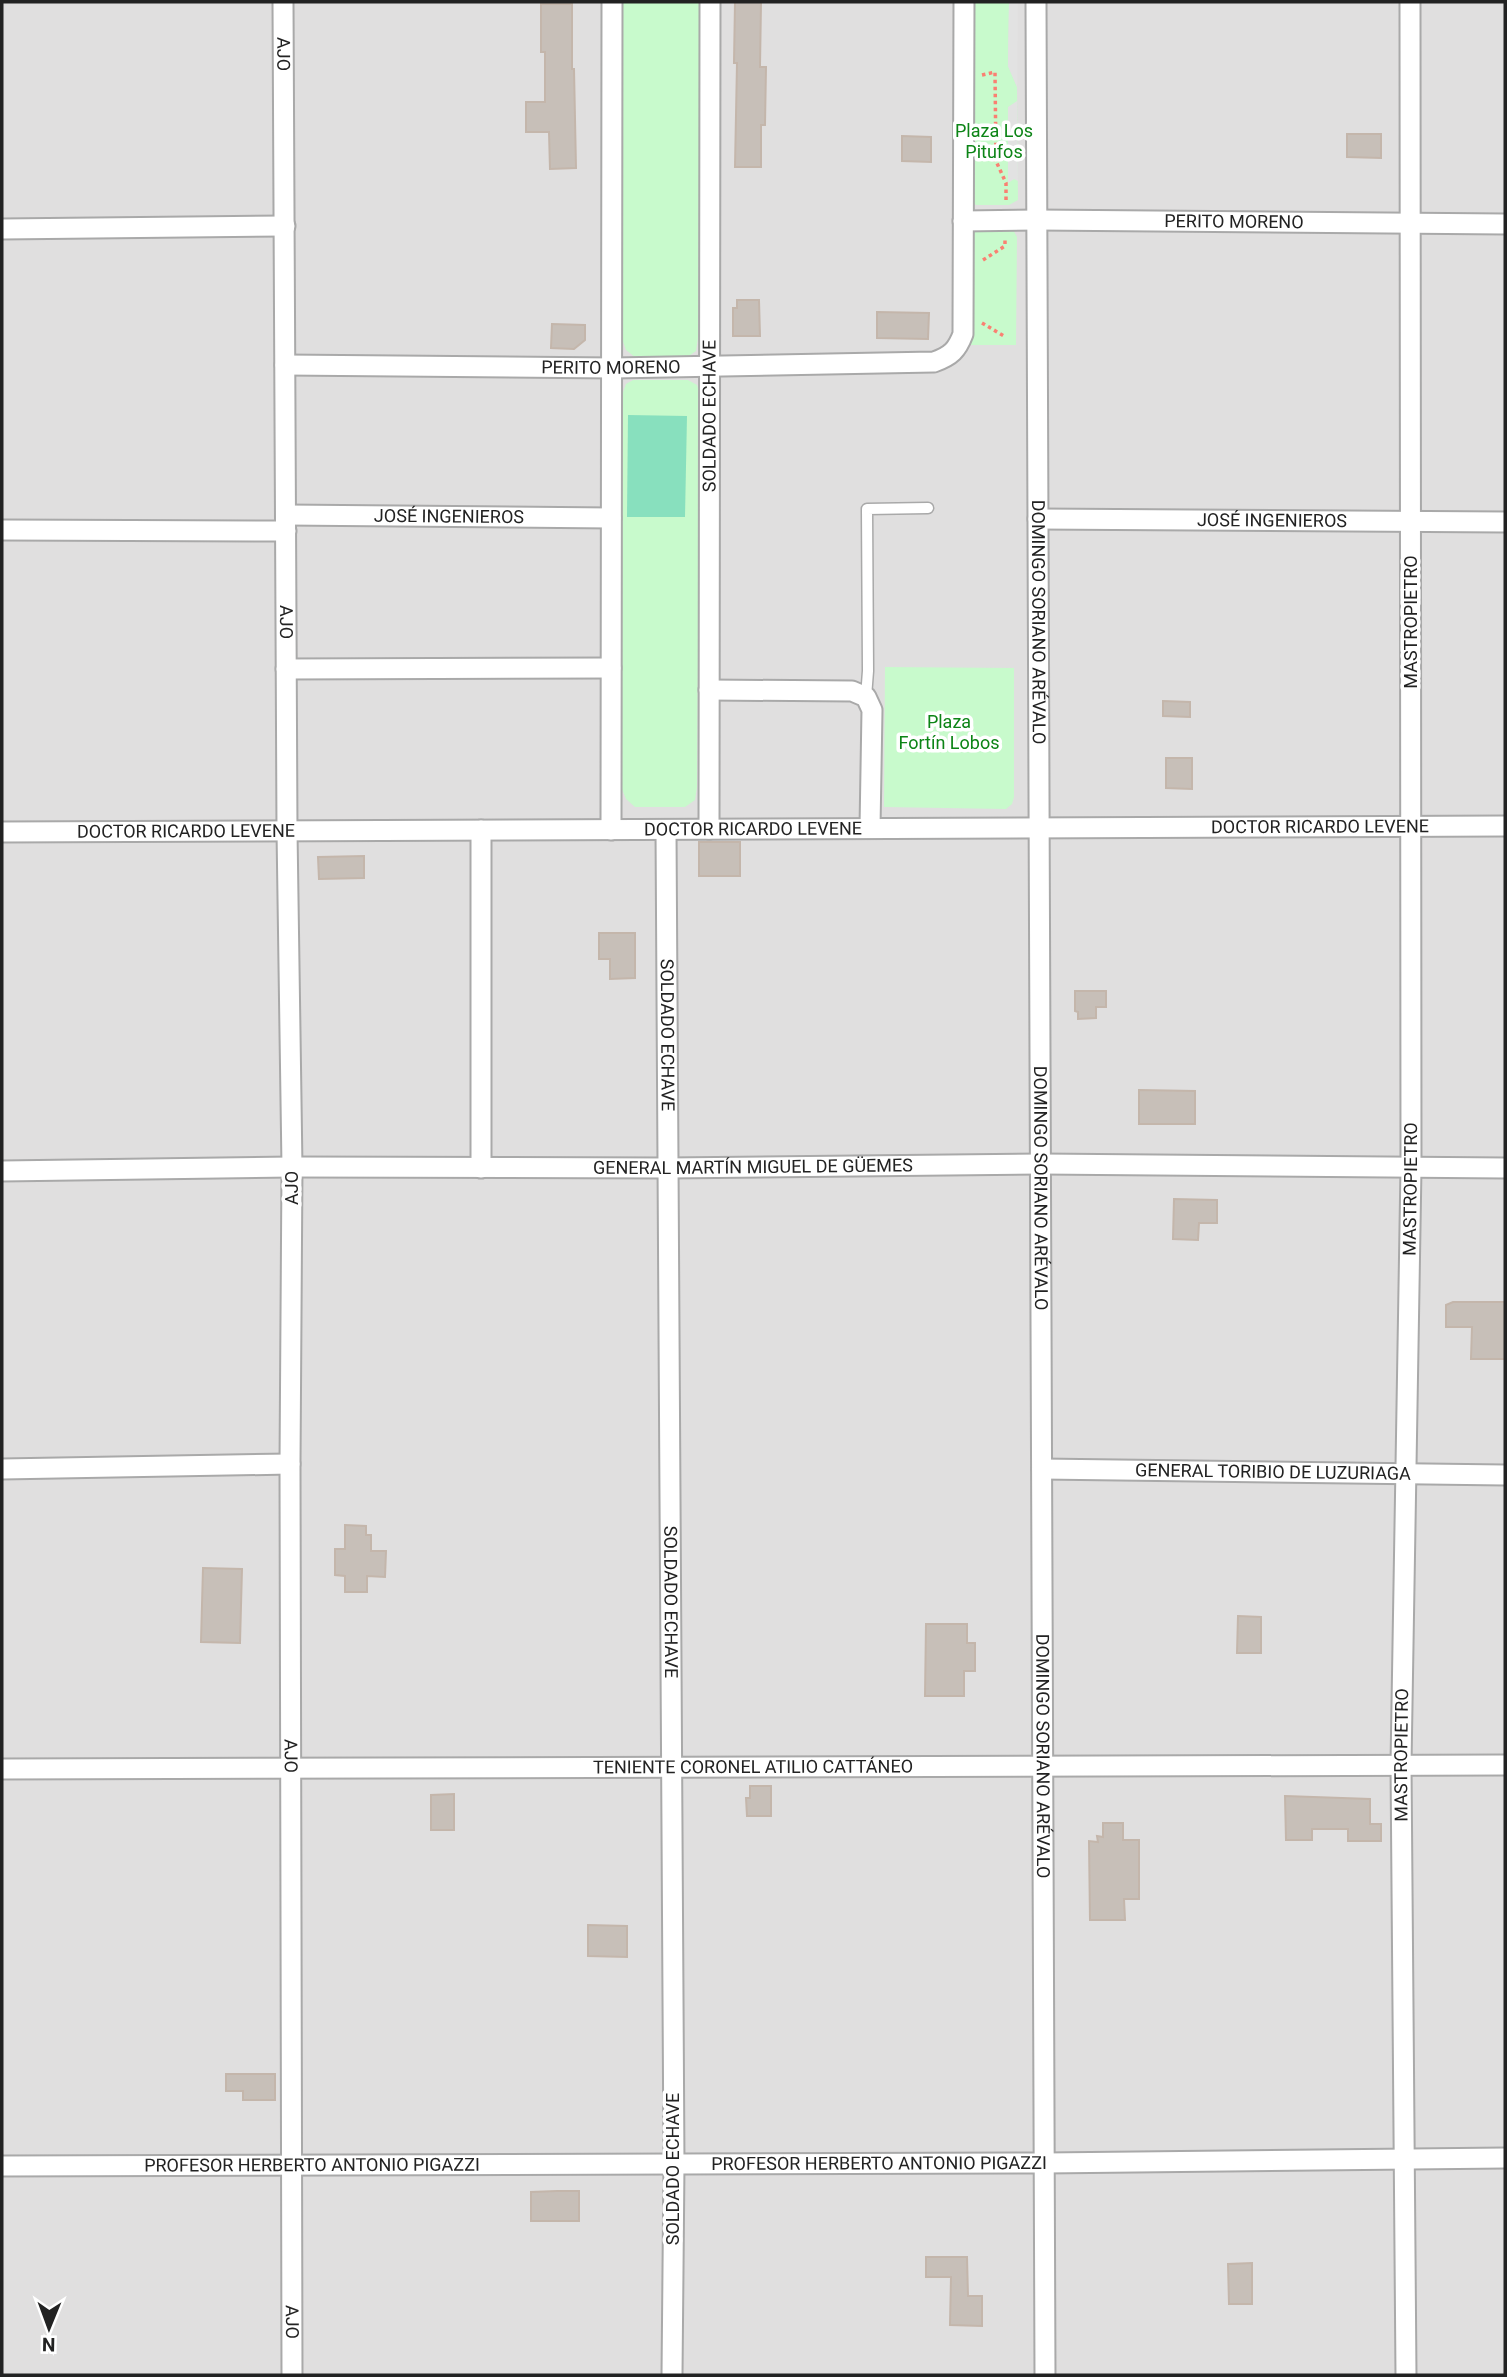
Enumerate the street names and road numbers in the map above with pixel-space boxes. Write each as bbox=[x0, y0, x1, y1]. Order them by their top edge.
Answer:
street label: AJO bbox=[273, 37, 294, 71]
street label: PERITO MORENO bbox=[1164, 210, 1304, 232]
street label: SOLDADO ECHAVE bbox=[698, 340, 720, 492]
street label: PERITO MORENO bbox=[541, 356, 681, 378]
street label: DOMINGO SORIANO ARÉVALO bbox=[1028, 500, 1050, 744]
street label: JOSÉ INGENIEROS bbox=[374, 505, 524, 527]
street label: JOSÉ INGENIEROS bbox=[1197, 509, 1347, 531]
street label: MASTROPIETRO bbox=[1400, 555, 1421, 689]
street label: AJO bbox=[276, 605, 297, 639]
street label: DOCTOR RICARDO LEVENE bbox=[1211, 815, 1429, 837]
street label: DOCTOR RICARDO LEVENE bbox=[644, 818, 862, 839]
street label: DOCTOR RICARDO LEVENE bbox=[77, 820, 295, 842]
street label: SOLDADO ECHAVE bbox=[657, 959, 679, 1111]
street label: DOMINGO SORIANO ARÉVALO bbox=[1030, 1066, 1052, 1310]
street label: MASTROPIETRO bbox=[1399, 1122, 1421, 1256]
street label: GENERAL MARTÍN MIGUEL DE GÜEMES bbox=[593, 1154, 913, 1178]
street label: AJO bbox=[281, 1171, 302, 1205]
street label: GENERAL TORIBIO DE LUZURIAGA bbox=[1135, 1459, 1411, 1484]
street label: SOLDADO ECHAVE bbox=[660, 1526, 682, 1678]
street label: DOMINGO SORIANO ARÉVALO bbox=[1032, 1634, 1054, 1878]
street label: MASTROPIETRO bbox=[1390, 1688, 1412, 1822]
street label: AJO bbox=[281, 1739, 302, 1773]
street label: TENIENTE CORONEL ATILIO CATTÁNEO bbox=[593, 1756, 913, 1777]
street label: SOLDADO ECHAVE bbox=[662, 2093, 683, 2245]
street label: PROFESOR HERBERTO ANTONIO PIGAZZI bbox=[711, 2152, 1047, 2174]
street label: PROFESOR HERBERTO ANTONIO PIGAZZI bbox=[144, 2154, 480, 2176]
street label: AJO bbox=[282, 2305, 303, 2339]

